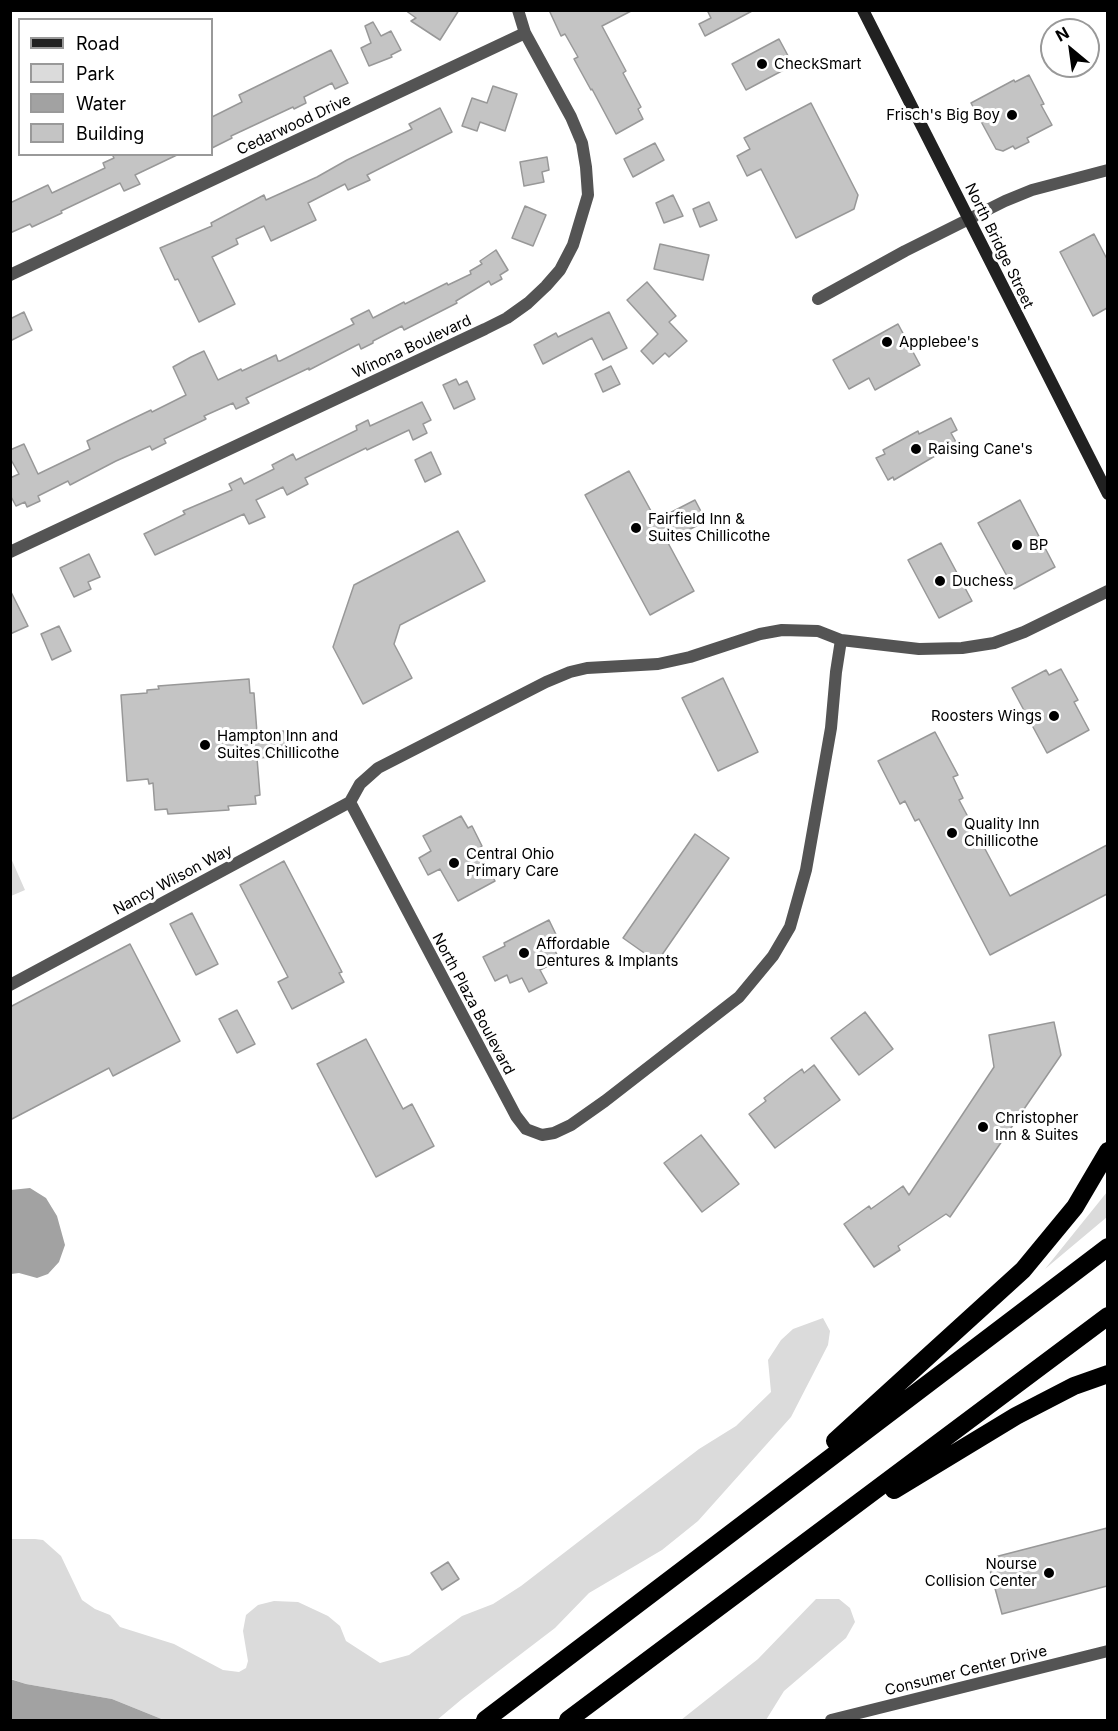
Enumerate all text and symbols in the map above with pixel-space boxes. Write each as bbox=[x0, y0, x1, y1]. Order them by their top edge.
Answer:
legend bbox=[18, 18, 213, 156]
north arrow bbox=[1040, 18, 1100, 78]
text: N bbox=[1052, 22, 1072, 46]
text: Road bbox=[76, 33, 119, 54]
place label: CheckSmart bbox=[774, 55, 861, 73]
marker: CheckSmart bbox=[755, 57, 769, 71]
text: Park bbox=[76, 63, 115, 84]
street label: Cedarwood Drive bbox=[234, 91, 354, 159]
text: Water bbox=[76, 93, 126, 114]
place label: Frisch's Big Boy bbox=[886, 106, 1000, 124]
marker: Frisch's Big Boy bbox=[1005, 108, 1019, 122]
text: Building bbox=[76, 123, 144, 144]
street label: North Bridge Street bbox=[961, 180, 1037, 312]
street label: Winona Boulevard bbox=[350, 312, 474, 382]
place label: Applebee's bbox=[899, 333, 979, 351]
marker: Applebee's bbox=[880, 335, 894, 349]
place label: Raising Cane's bbox=[928, 440, 1033, 458]
marker: Raising Cane's bbox=[909, 442, 923, 456]
place label: Fairfield Inn & Suites Chillicothe bbox=[648, 510, 770, 545]
marker: Fairfield Inn & Suites Chillicothe bbox=[629, 521, 643, 535]
place label: BP bbox=[1029, 536, 1048, 554]
marker: BP bbox=[1010, 538, 1024, 552]
place label: Duchess bbox=[952, 572, 1014, 590]
marker: Duchess bbox=[933, 574, 947, 588]
place label: Roosters Wings bbox=[931, 707, 1042, 725]
marker: Roosters Wings bbox=[1047, 709, 1061, 723]
place label: Hampton Inn and Suites Chillicothe bbox=[217, 727, 339, 762]
marker: Hampton Inn and Suites Chillicothe bbox=[198, 738, 212, 752]
place label: Quality Inn Chillicothe bbox=[964, 815, 1040, 850]
marker: Quality Inn Chillicothe bbox=[945, 826, 959, 840]
street label: Nancy Wilson Way bbox=[110, 841, 236, 919]
place label: Central Ohio Primary Care bbox=[466, 845, 559, 880]
marker: Central Ohio Primary Care bbox=[447, 856, 461, 870]
street label: North Plaza Boulevard bbox=[428, 930, 518, 1078]
place label: Affordable Dentures & Implants bbox=[536, 935, 678, 970]
marker: Affordable Dentures & Implants bbox=[517, 946, 531, 960]
place label: Christopher Inn & Suites bbox=[995, 1109, 1078, 1144]
marker: Christopher Inn & Suites bbox=[976, 1120, 990, 1134]
place label: Nourse Collision Center bbox=[925, 1555, 1037, 1590]
marker: Nourse Collision Center bbox=[1042, 1566, 1056, 1580]
street label: Consumer Center Drive bbox=[883, 1642, 1049, 1700]

